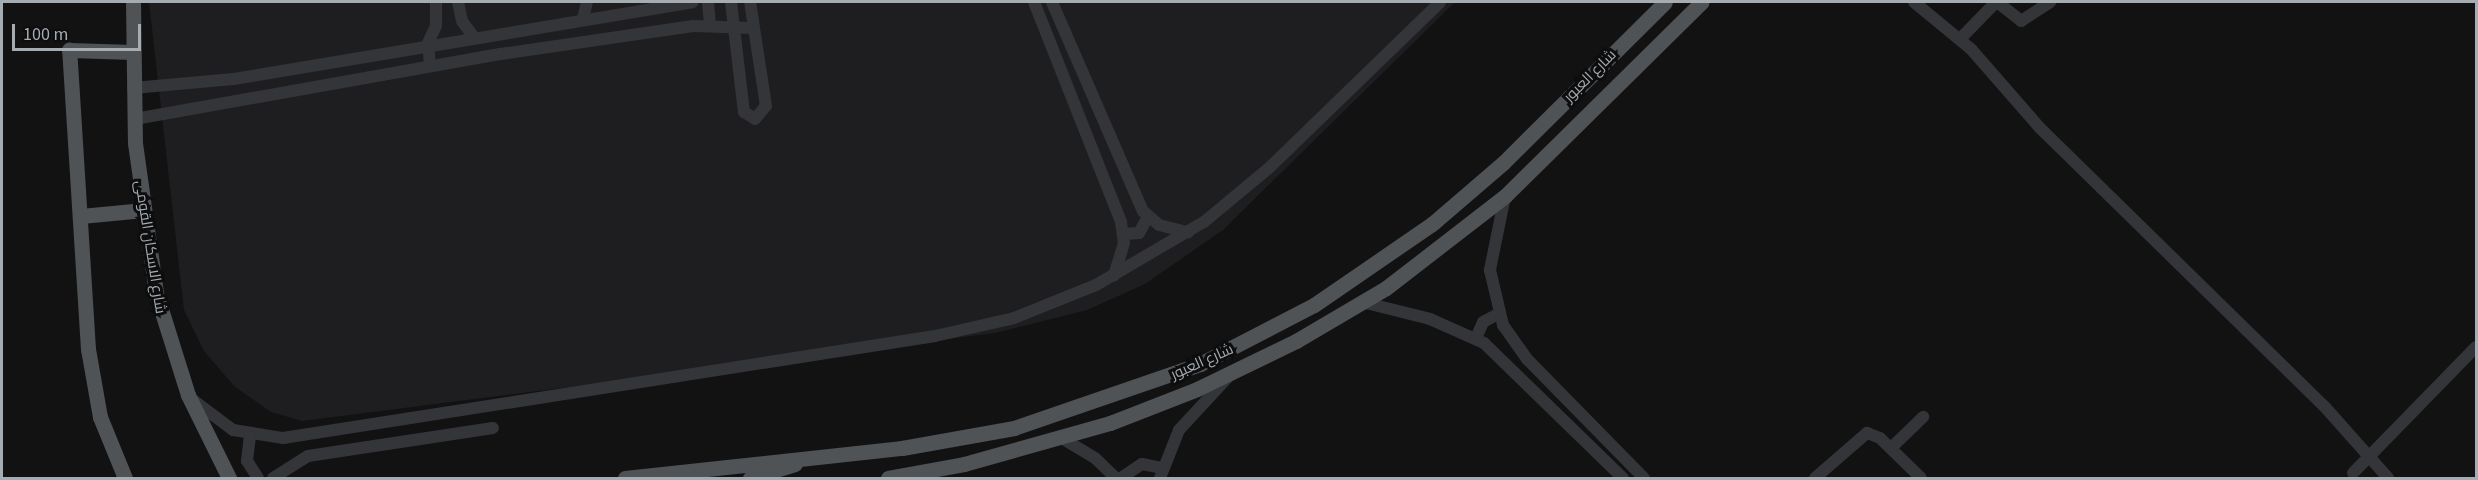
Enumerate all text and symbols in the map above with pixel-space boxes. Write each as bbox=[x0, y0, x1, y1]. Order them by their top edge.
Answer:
scale bar bbox=[15, 12, 144, 50]
text: 100 m bbox=[23, 22, 68, 47]
street label: شارع العبور bbox=[1560, 46, 1620, 106]
street label: شارع الاسكان القومى bbox=[131, 179, 169, 315]
street label: شارع العبور bbox=[1168, 340, 1236, 384]

